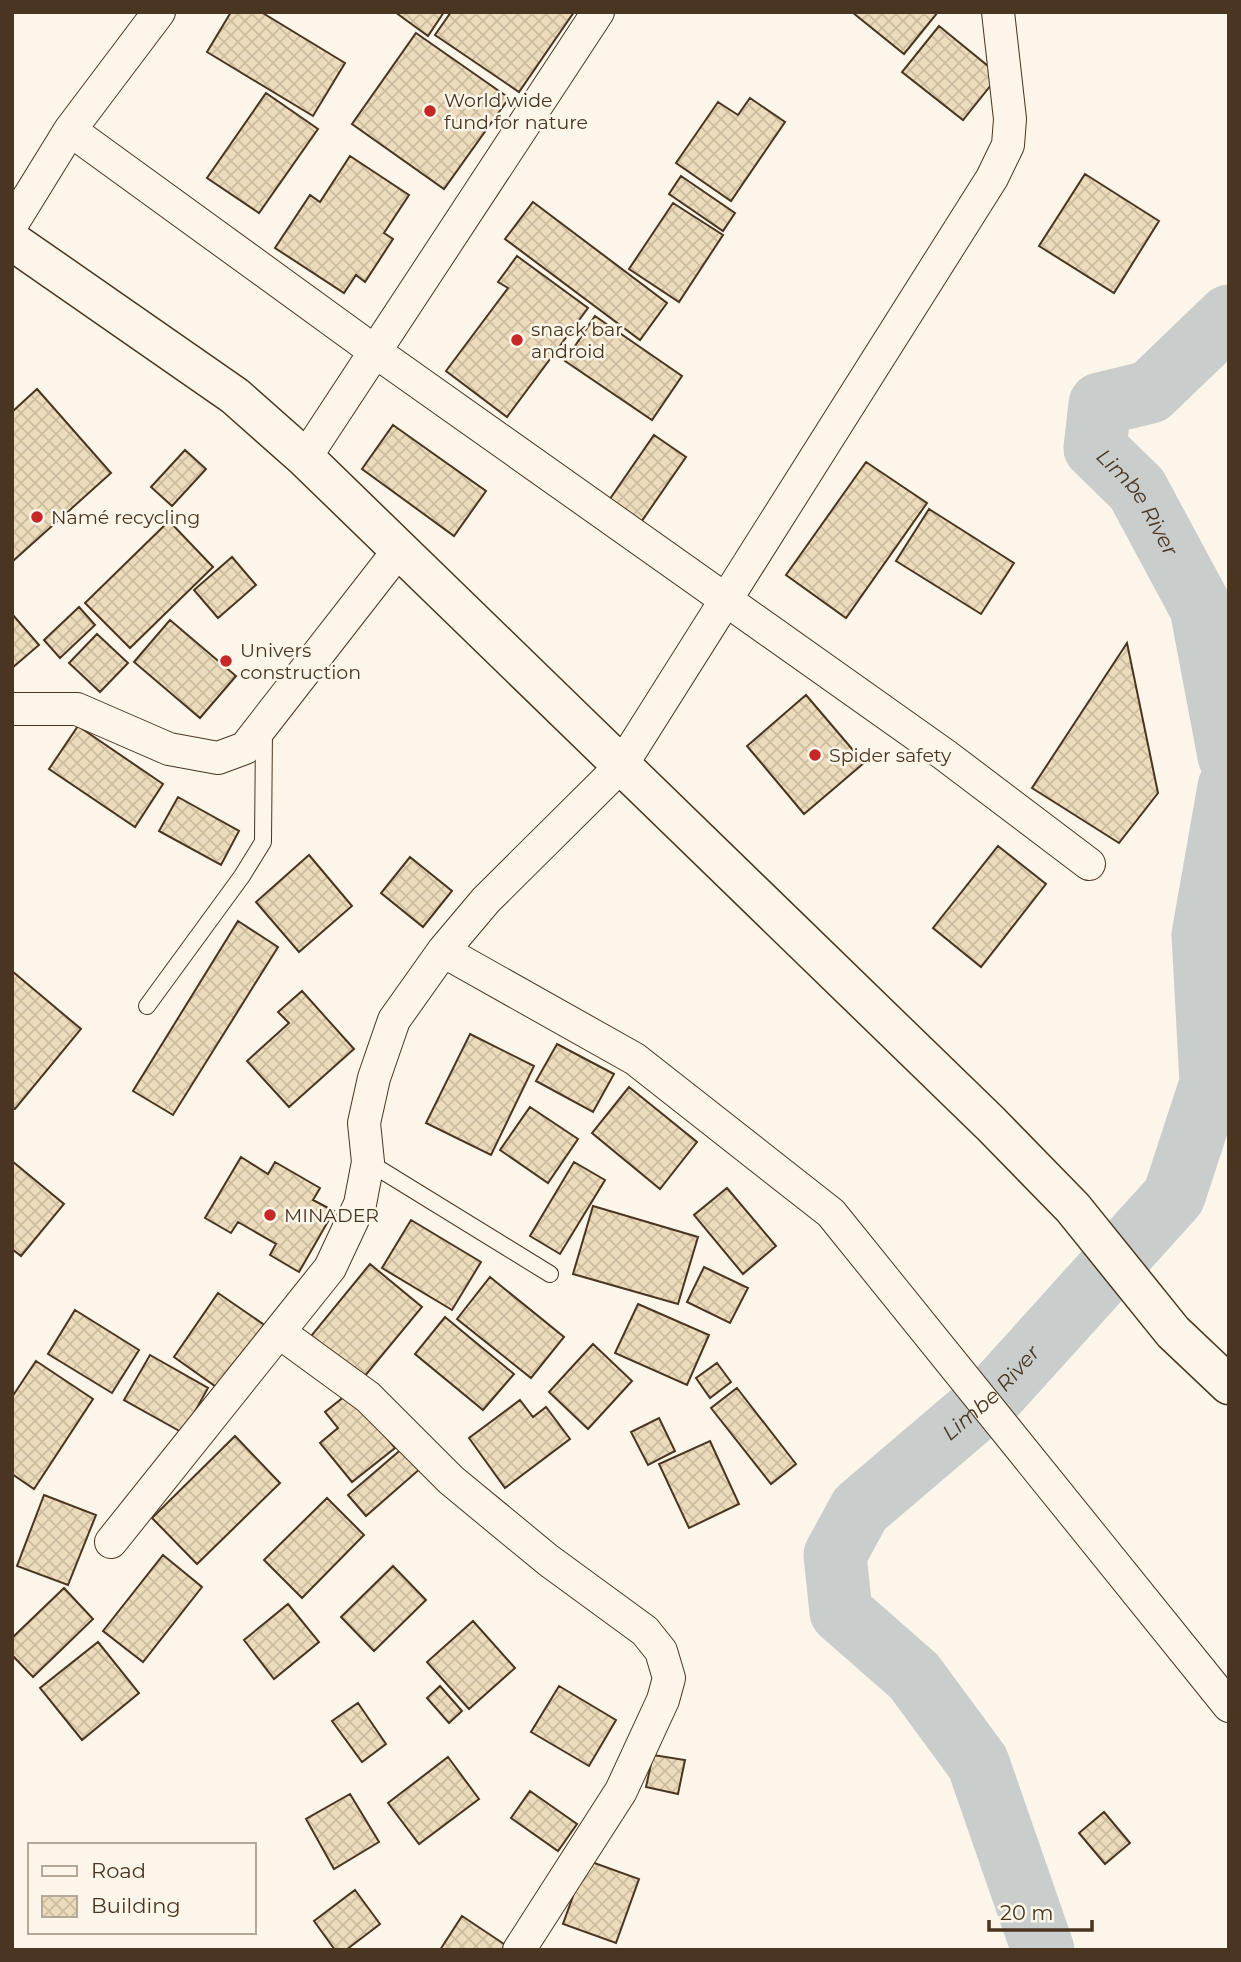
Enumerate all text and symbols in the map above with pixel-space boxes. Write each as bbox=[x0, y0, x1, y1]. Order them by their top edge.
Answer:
place label: World wide fund for nature bbox=[444, 89, 588, 134]
marker: World wide fund for nature bbox=[422, 103, 438, 119]
place label: snack bar android bbox=[531, 318, 623, 363]
marker: snack bar android bbox=[509, 332, 525, 348]
water label: Limbe River bbox=[1091, 443, 1184, 560]
place label: Namé recycling bbox=[51, 506, 200, 529]
marker: Namé recycling bbox=[29, 509, 45, 525]
place label: Univers construction bbox=[240, 639, 361, 684]
marker: Univers construction bbox=[218, 653, 234, 669]
place label: Spider safety bbox=[829, 744, 952, 767]
marker: Spider safety bbox=[807, 747, 823, 763]
place label: MINADER bbox=[284, 1204, 379, 1227]
marker: MINADER bbox=[262, 1207, 278, 1223]
water label: Limbe River bbox=[937, 1340, 1045, 1445]
legend bbox=[28, 1843, 256, 1934]
text: Road bbox=[91, 1858, 146, 1883]
scale bar bbox=[989, 1888, 1092, 1932]
text: Building bbox=[91, 1893, 181, 1918]
text: 20 m bbox=[1000, 1900, 1054, 1925]

